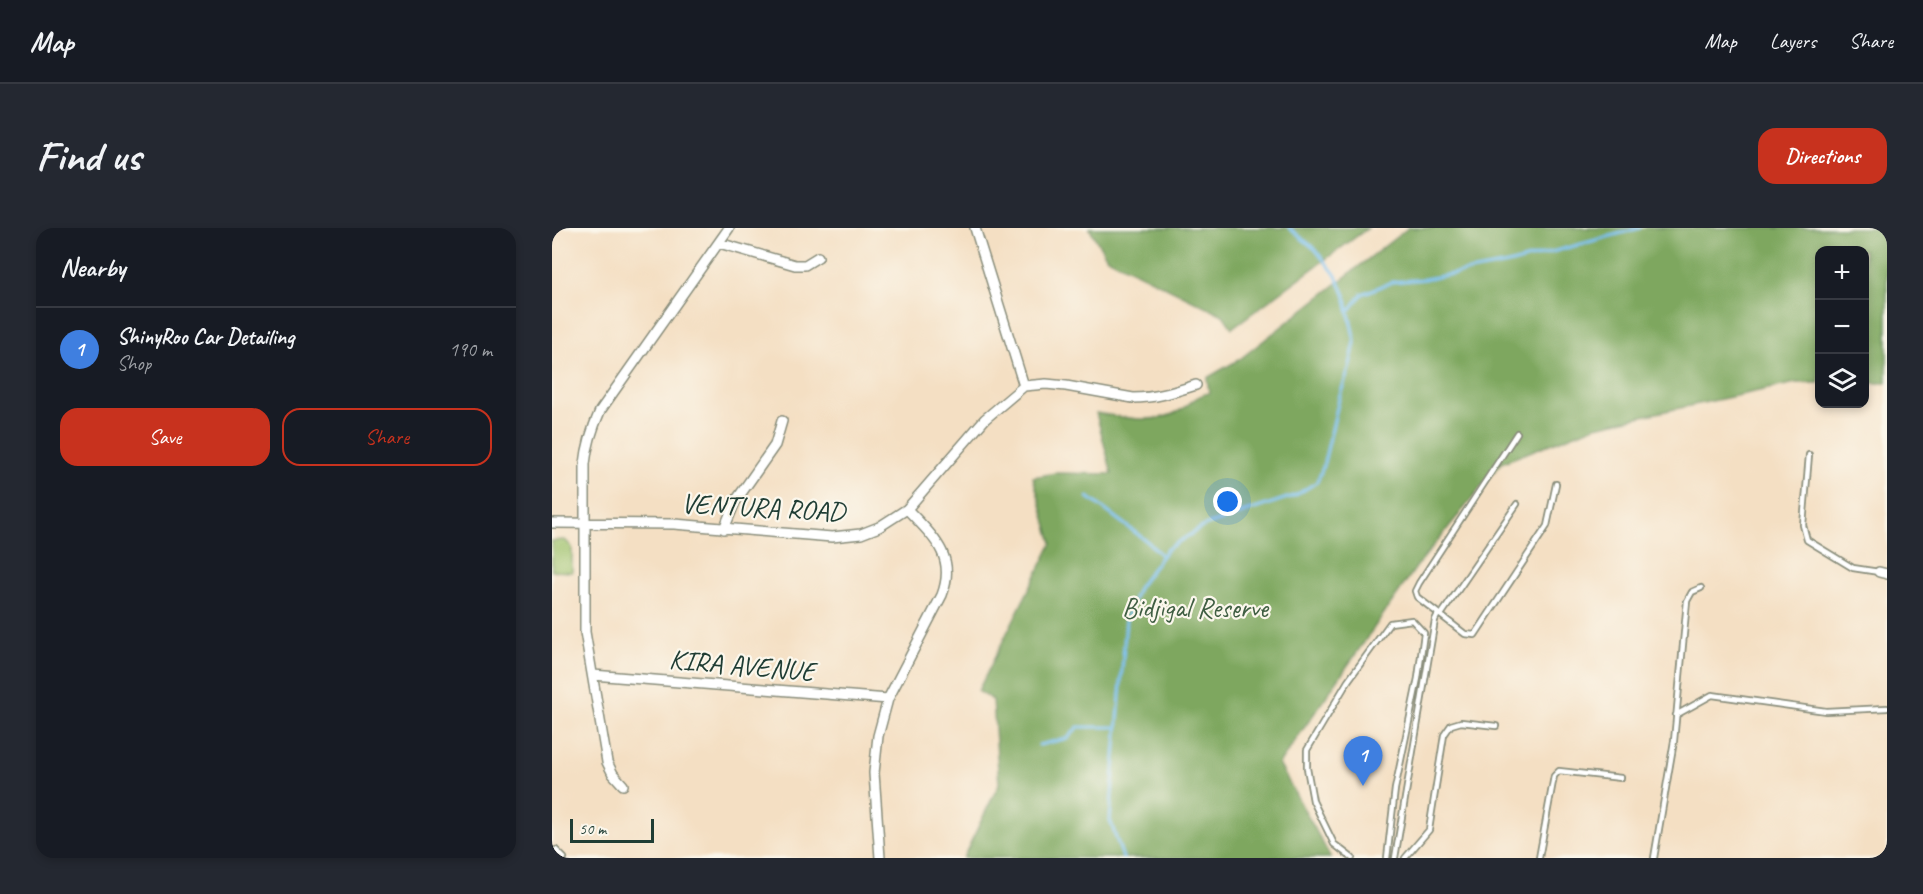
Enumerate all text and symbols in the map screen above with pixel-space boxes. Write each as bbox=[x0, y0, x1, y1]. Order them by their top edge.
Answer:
text: Map bbox=[30, 24, 73, 59]
text: Map bbox=[1704, 28, 1737, 54]
text: Layers bbox=[1770, 28, 1816, 54]
text: Share bbox=[1849, 28, 1893, 54]
button: Directions bbox=[1758, 128, 1887, 184]
text: Find us bbox=[36, 130, 141, 183]
map controls bbox=[1815, 246, 1869, 408]
button: + bbox=[1815, 246, 1869, 300]
text: Nearby bbox=[60, 251, 125, 284]
button: − bbox=[1815, 300, 1869, 354]
text: ShinyRoo Car Detailing bbox=[117, 323, 294, 351]
text: 1 bbox=[75, 337, 84, 362]
text: 190 m bbox=[449, 337, 492, 362]
text: Shop bbox=[117, 351, 151, 376]
button: layers bbox=[1815, 354, 1869, 408]
button: Save bbox=[60, 408, 270, 466]
button: Share bbox=[282, 408, 492, 466]
street label: VENTURA ROAD bbox=[680, 485, 849, 529]
your location bbox=[1213, 487, 1242, 516]
park label: Bidjigal Reserve bbox=[1122, 590, 1270, 625]
street label: KIRA AVENUE bbox=[668, 641, 820, 689]
pin: 1 bbox=[1344, 736, 1382, 786]
scale bar bbox=[570, 816, 654, 844]
text: 50 m bbox=[579, 819, 606, 839]

